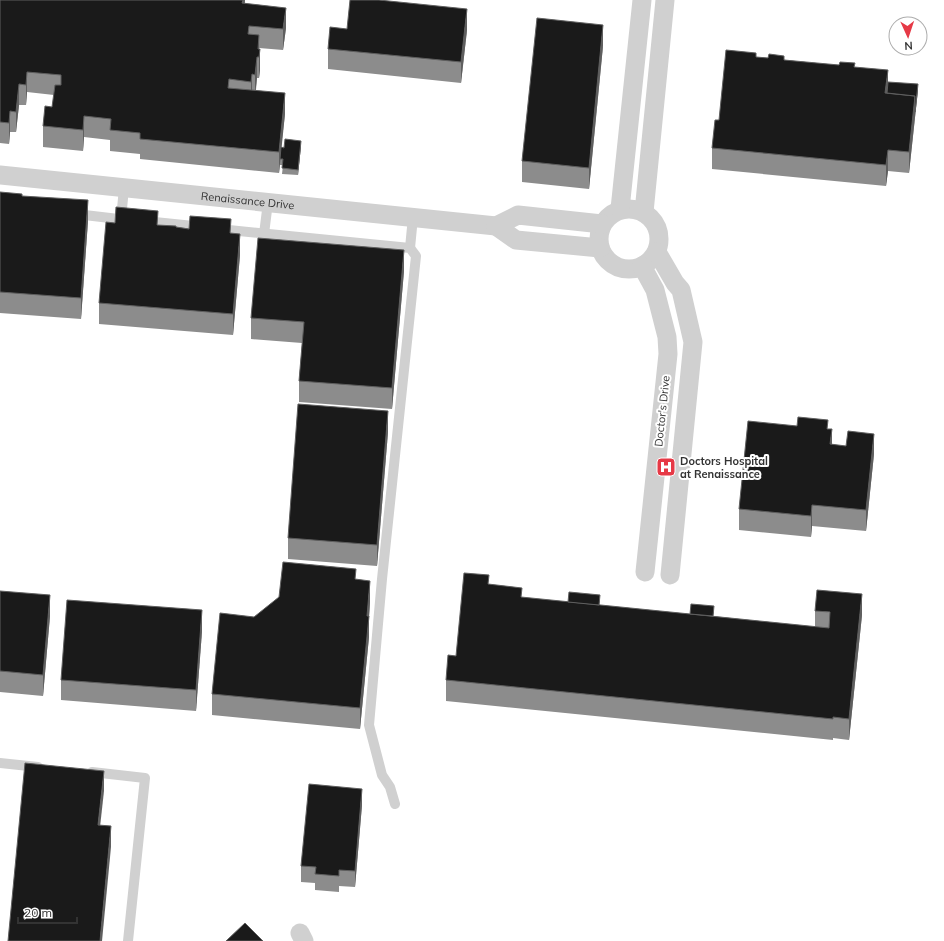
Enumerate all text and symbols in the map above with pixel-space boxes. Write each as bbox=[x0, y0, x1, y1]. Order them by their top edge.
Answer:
north arrow bbox=[888, 16, 928, 56]
text: N bbox=[904, 39, 913, 53]
street label: Renaissance Drive bbox=[200, 189, 295, 212]
street label: Doctor's Drive bbox=[651, 375, 673, 447]
place label: Doctors Hospital at Renaissance bbox=[680, 454, 768, 481]
hospital icon: Doctors Hospital at Renaissance bbox=[655, 456, 677, 478]
scale bar bbox=[18, 899, 77, 925]
text: 20 m bbox=[24, 905, 52, 920]

